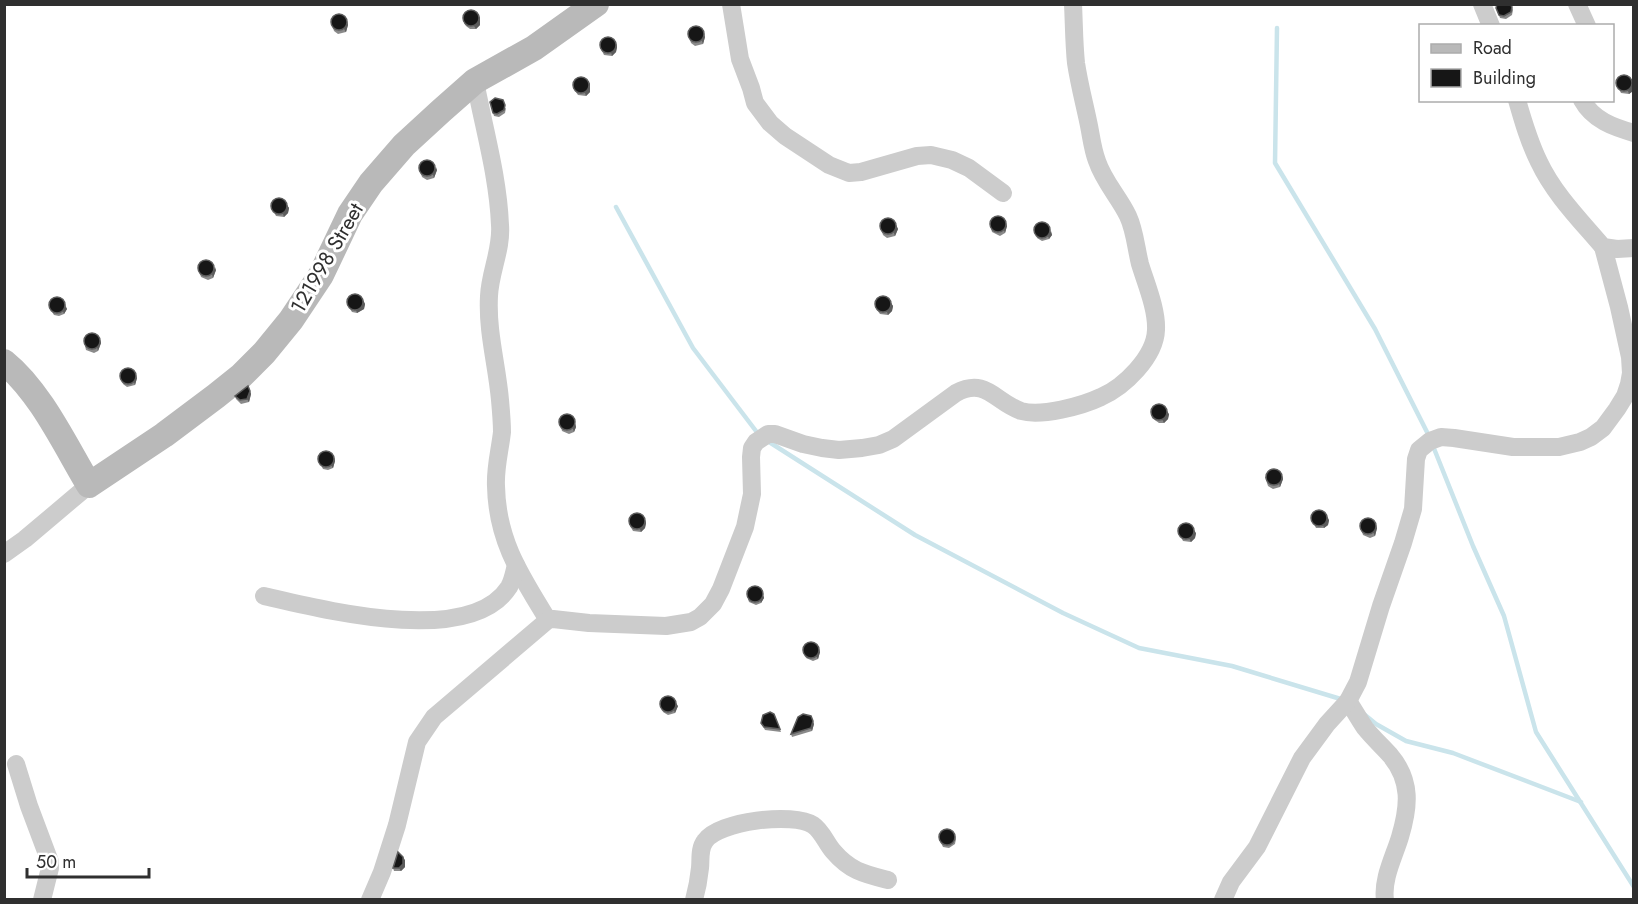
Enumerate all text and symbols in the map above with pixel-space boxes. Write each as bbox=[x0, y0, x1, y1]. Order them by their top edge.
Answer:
legend bbox=[1419, 24, 1614, 102]
text: Road bbox=[1473, 35, 1512, 61]
text: Building bbox=[1473, 65, 1536, 91]
street label: 121998 Street bbox=[283, 197, 371, 319]
scale bar bbox=[27, 841, 148, 879]
text: 50 m bbox=[36, 849, 76, 875]

